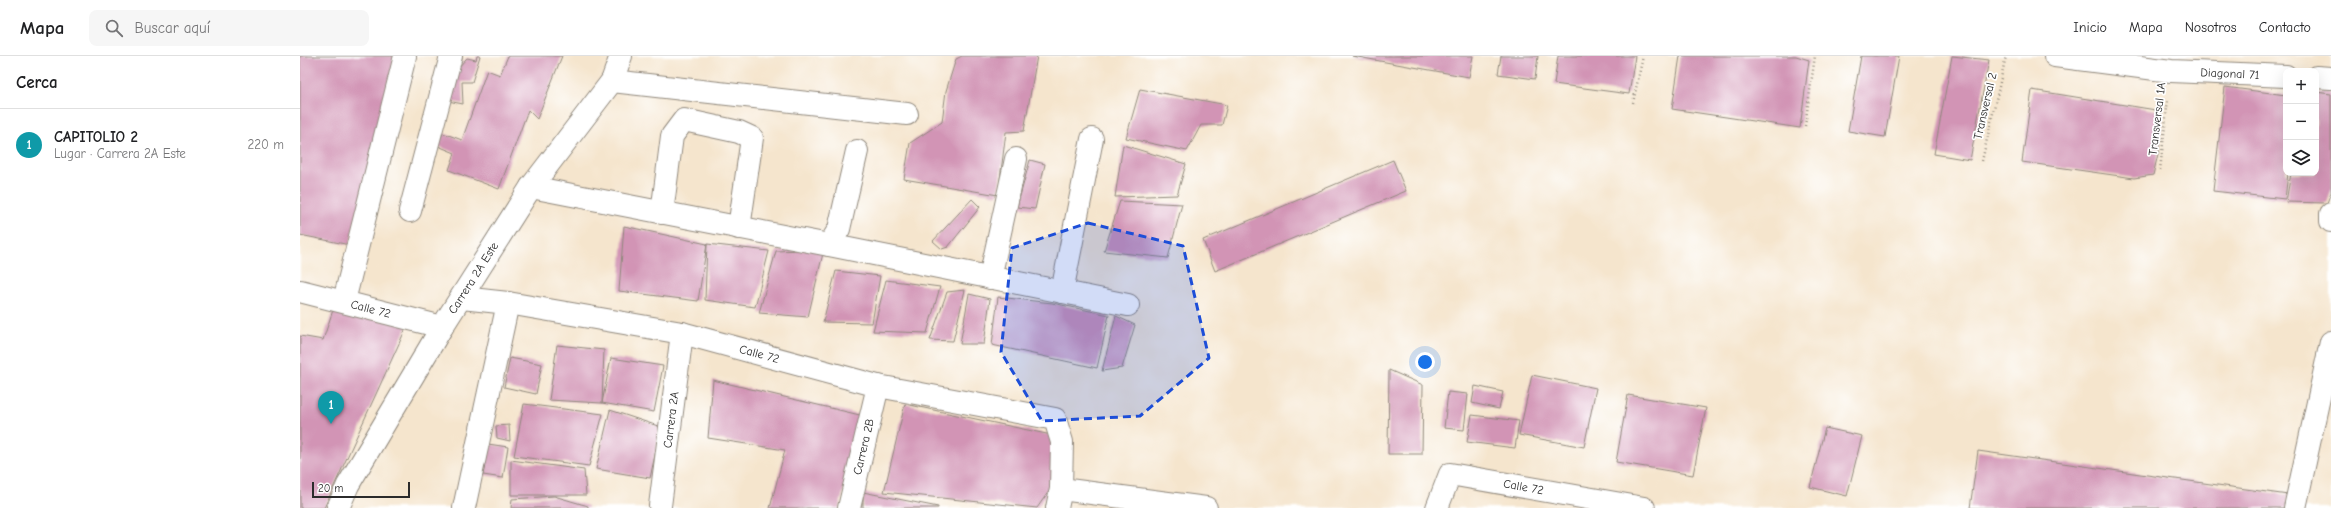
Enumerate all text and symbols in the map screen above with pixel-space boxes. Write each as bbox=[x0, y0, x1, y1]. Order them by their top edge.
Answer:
search box bbox=[89, 10, 369, 46]
text: Mapa bbox=[20, 17, 65, 39]
icon: search bbox=[103, 17, 125, 39]
text: Buscar aquí bbox=[135, 19, 210, 37]
text: Inicio bbox=[2073, 19, 2107, 36]
text: Mapa bbox=[2129, 19, 2163, 36]
text: Nosotros bbox=[2185, 19, 2237, 36]
text: Contacto bbox=[2259, 19, 2311, 36]
street label: Diagonal 71 bbox=[2200, 65, 2260, 82]
map controls bbox=[2283, 68, 2319, 176]
button: + bbox=[2283, 68, 2319, 104]
street label: Transversal 2 bbox=[1971, 71, 1999, 141]
text: Cerca bbox=[16, 73, 58, 92]
street label: Transversal 1A bbox=[2146, 82, 2168, 156]
button: − bbox=[2283, 104, 2319, 140]
text: CAPITOLIO 2 bbox=[54, 128, 138, 146]
text: 1 bbox=[26, 137, 32, 152]
text: 220 m bbox=[247, 137, 284, 152]
button: layers bbox=[2283, 140, 2319, 176]
text: Lugar · Carrera 2A Este bbox=[54, 146, 186, 161]
street label: Carrera 2A Este bbox=[445, 240, 501, 316]
street label: Calle 72 bbox=[349, 297, 392, 321]
street label: Calle 72 bbox=[738, 342, 781, 366]
your location bbox=[1415, 352, 1435, 372]
pin: 1 bbox=[318, 391, 344, 424]
street label: Carrera 2A bbox=[660, 391, 682, 449]
street label: Carrera 2B bbox=[850, 417, 877, 476]
street label: Calle 72 bbox=[1502, 476, 1545, 497]
scale bar bbox=[312, 480, 410, 499]
text: 20 m bbox=[318, 482, 343, 495]

